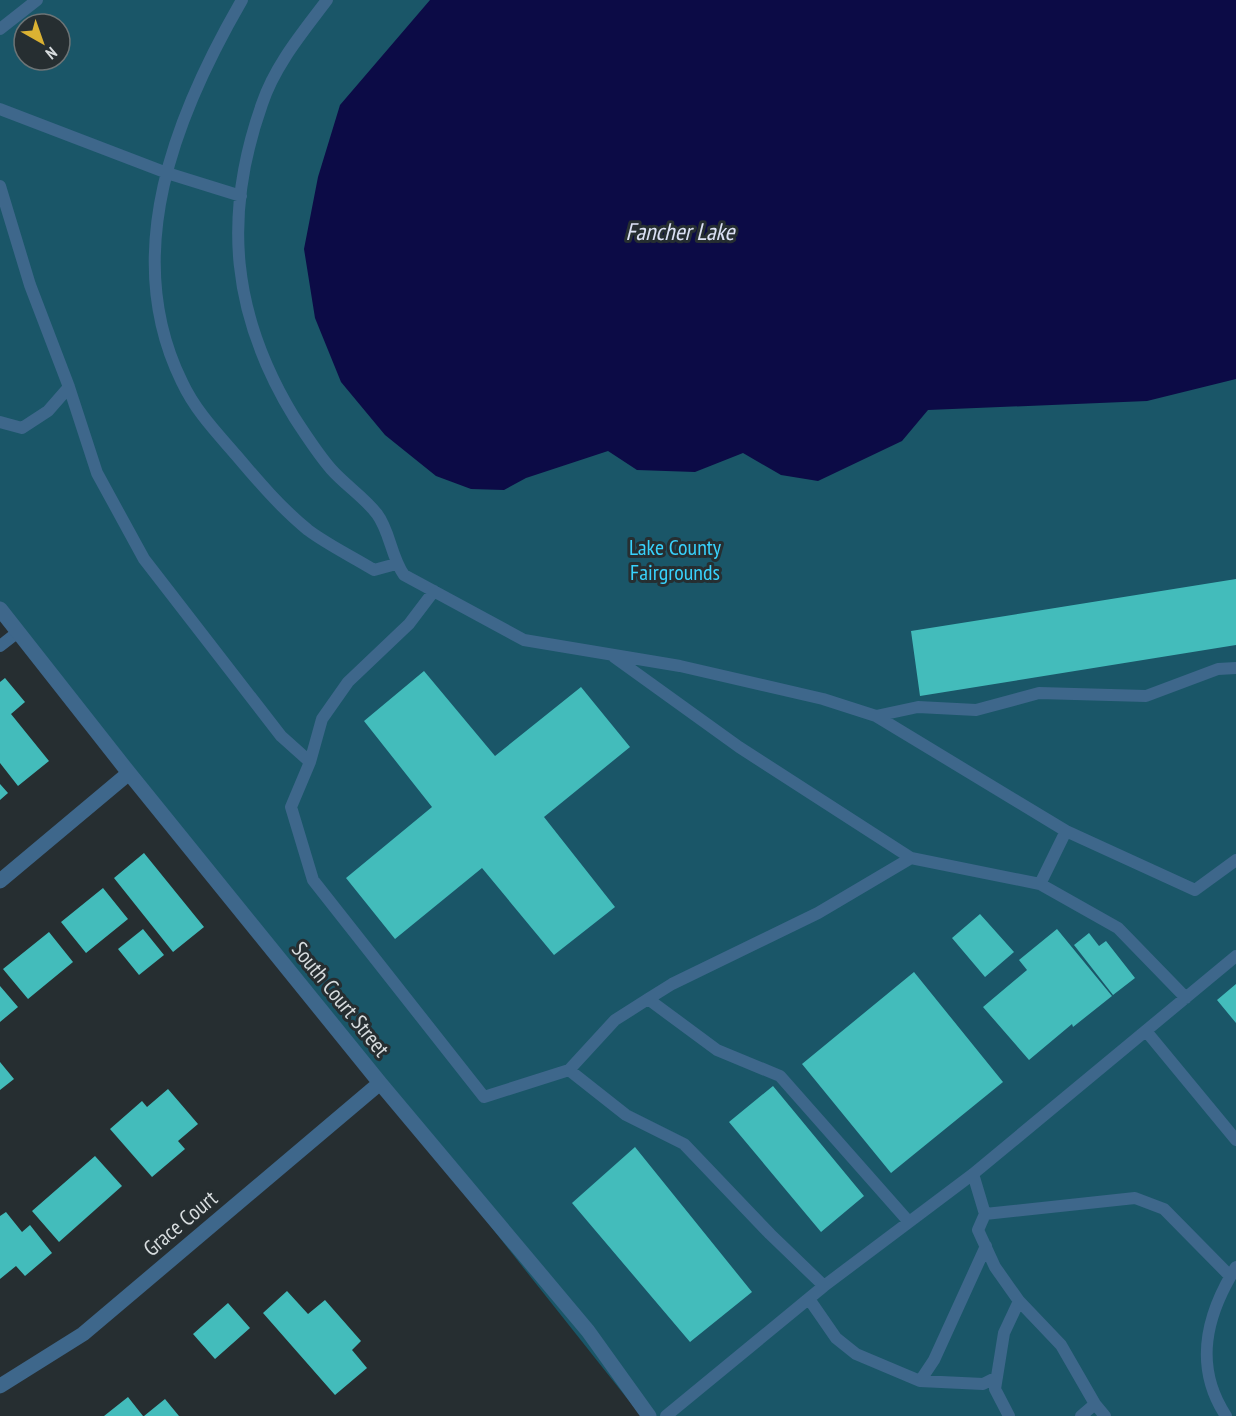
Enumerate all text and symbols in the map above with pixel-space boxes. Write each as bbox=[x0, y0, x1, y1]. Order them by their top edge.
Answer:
north arrow bbox=[12, 12, 72, 72]
text: N bbox=[42, 43, 61, 64]
water label: Fancher Lake bbox=[626, 216, 737, 247]
park label: Lake County Fairgrounds bbox=[629, 533, 722, 586]
street label: South Court Street bbox=[286, 936, 396, 1062]
street label: Grace Court bbox=[137, 1184, 223, 1262]

